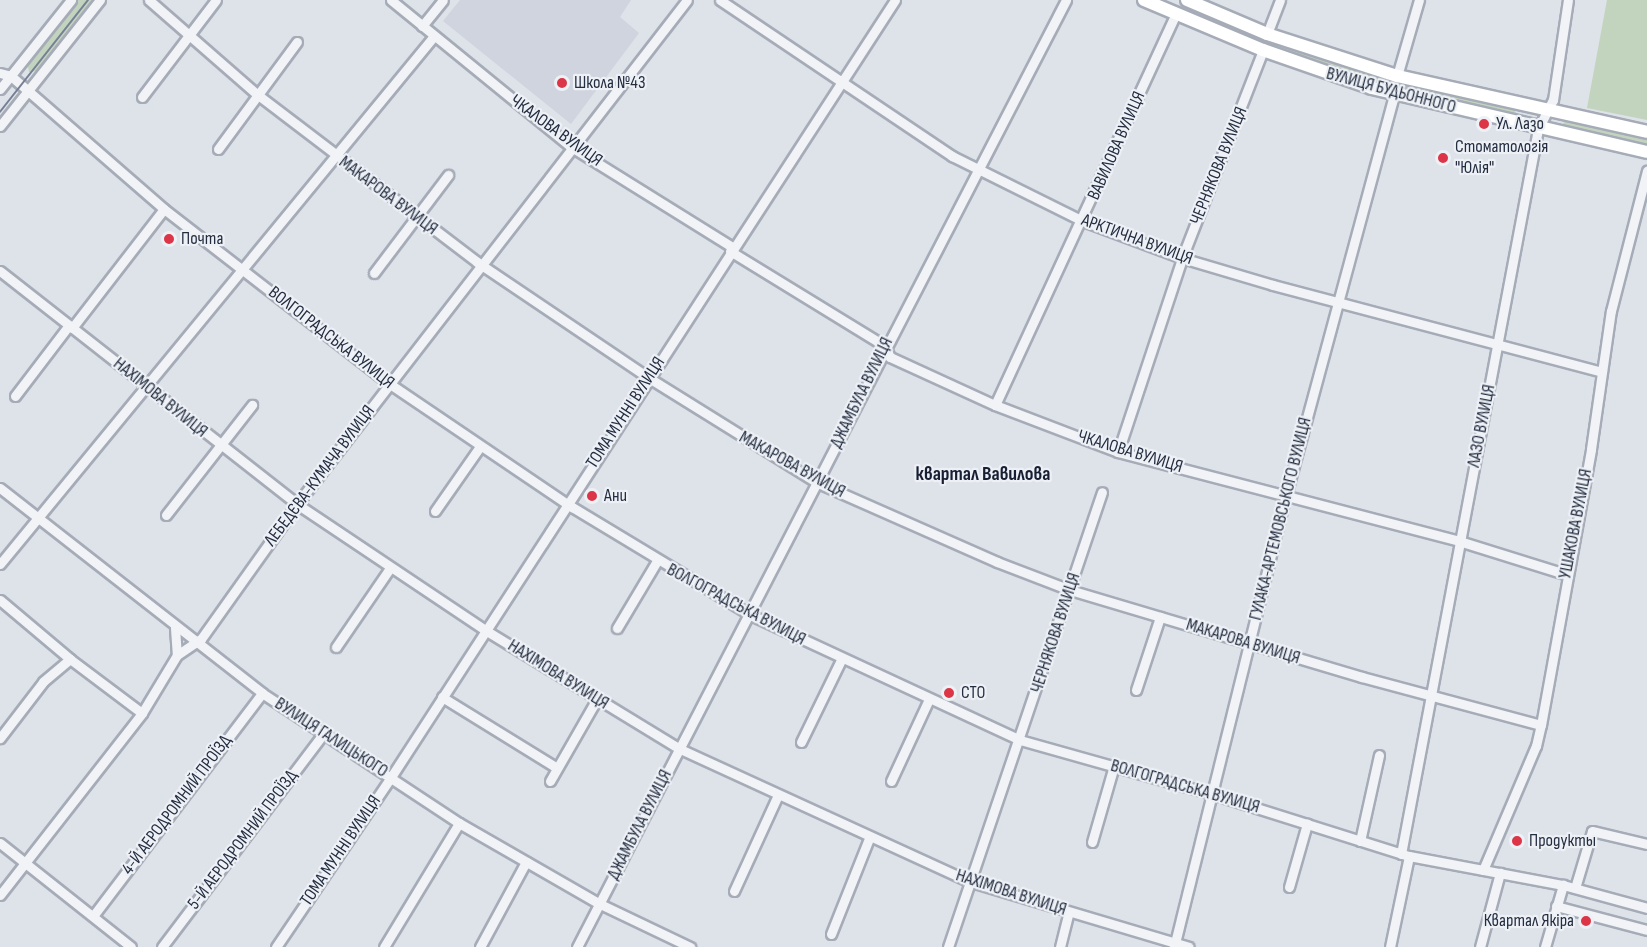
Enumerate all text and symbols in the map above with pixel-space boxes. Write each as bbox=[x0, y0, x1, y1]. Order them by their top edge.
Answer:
street label: ВУЛИЦЯ БУДЬОННОГО bbox=[1324, 63, 1458, 119]
place label: Школа №43 bbox=[574, 72, 645, 94]
marker: Школа №43 bbox=[555, 76, 569, 90]
street label: ВАВИЛОВА ВУЛИЦЯ bbox=[1083, 88, 1151, 204]
street label: ЧКАЛОВА ВУЛИЦЯ bbox=[506, 90, 606, 172]
street label: ЧЕРНЯКОВА ВУЛИЦЯ bbox=[1186, 104, 1252, 228]
place label: Ул. Лазо bbox=[1496, 113, 1544, 135]
marker: Ул. Лазо bbox=[1477, 117, 1491, 131]
place label: Стоматологія "Юлія" bbox=[1455, 137, 1548, 180]
marker: Стоматологія "Юлія" bbox=[1436, 151, 1450, 165]
street label: МАКАРОВА ВУЛИЦЯ bbox=[334, 152, 442, 240]
street label: АРКТИЧНА ВУЛИЦЯ bbox=[1078, 210, 1196, 270]
place label: Почта bbox=[181, 228, 223, 250]
marker: Почта bbox=[162, 232, 176, 246]
street label: ВОЛГОГРАДСЬКА ВУЛИЦЯ bbox=[264, 282, 398, 394]
street label: ДЖАМБУЛА ВУЛИЦЯ bbox=[826, 334, 898, 452]
street label: НАХІМОВА ВУЛИЦЯ bbox=[109, 353, 211, 443]
street label: ТОМА МУННІ ВУЛИЦЯ bbox=[582, 353, 670, 473]
street label: ЛАЗО ВУЛИЦЯ bbox=[1463, 383, 1501, 469]
street label: ЛЕБЕДЄВА-КУМАЧА ВУЛИЦЯ bbox=[260, 401, 380, 551]
street label: ГУЛАКА-АРТЕМОВСЬКОГО ВУЛИЦЯ bbox=[1245, 415, 1317, 623]
street label: ЧКАЛОВА ВУЛИЦЯ bbox=[1075, 426, 1185, 478]
street label: МАКАРОВА ВУЛИЦЯ bbox=[735, 427, 849, 503]
district label: квартал Вавилова bbox=[916, 462, 1050, 486]
street label: УШАКОВА ВУЛИЦЯ bbox=[1555, 467, 1597, 581]
place label: Ани bbox=[604, 485, 627, 507]
marker: Ани bbox=[585, 489, 599, 503]
street label: ВОЛГОГРАДСЬКА ВУЛИЦЯ bbox=[663, 559, 809, 651]
street label: ЧЕРНЯКОВА ВУЛИЦЯ bbox=[1026, 570, 1086, 696]
street label: МАКАРОВА ВУЛИЦЯ bbox=[1183, 614, 1303, 670]
street label: НАХІМОВА ВУЛИЦЯ bbox=[504, 635, 612, 715]
place label: СТО bbox=[961, 682, 985, 704]
marker: СТО bbox=[942, 686, 956, 700]
street label: ВУЛИЦЯ ГАЛИЦЬКОГО bbox=[270, 693, 392, 783]
street label: 4-Й АЕРОДРОМНИЙ ПРОЇЗД bbox=[117, 731, 237, 879]
street label: ВОЛГОГРАДСЬКА ВУЛИЦЯ bbox=[1108, 755, 1262, 819]
street label: 5-Й АЕРОДРОМНИЙ ПРОЇЗД bbox=[183, 766, 303, 914]
street label: ДЖАМБУЛА ВУЛИЦЯ bbox=[603, 766, 677, 884]
street label: ТОМА МУННІ ВУЛИЦЯ bbox=[296, 792, 386, 910]
place label: Продукты bbox=[1529, 830, 1596, 852]
marker: Продукты bbox=[1510, 834, 1524, 848]
street label: НАХІМОВА ВУЛИЦЯ bbox=[953, 865, 1069, 921]
place label: Квартал Якіра bbox=[1484, 910, 1574, 932]
marker: Квартал Якіра bbox=[1579, 914, 1593, 928]

